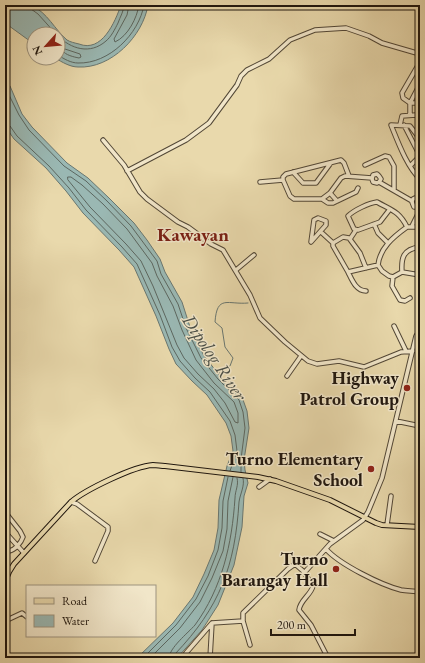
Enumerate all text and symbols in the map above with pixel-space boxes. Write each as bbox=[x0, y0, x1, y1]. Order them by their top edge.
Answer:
north arrow bbox=[26, 26, 66, 66]
text: N bbox=[29, 43, 45, 58]
district label: Kawayan bbox=[157, 222, 229, 247]
water label: Dipolog River bbox=[176, 308, 253, 406]
place label: Highway Patrol Group bbox=[300, 366, 399, 410]
marker: Highway Patrol Group bbox=[402, 383, 412, 393]
place label: Turno Elementary School bbox=[226, 447, 363, 491]
marker: Turno Elementary School bbox=[366, 464, 376, 474]
place label: Turno Barangay Hall bbox=[221, 547, 328, 591]
marker: Turno Barangay Hall bbox=[331, 564, 341, 574]
legend bbox=[26, 585, 156, 637]
text: Road bbox=[62, 593, 88, 609]
scale bar bbox=[271, 611, 355, 637]
text: Water bbox=[62, 613, 89, 629]
text: 200 m bbox=[277, 617, 307, 633]

